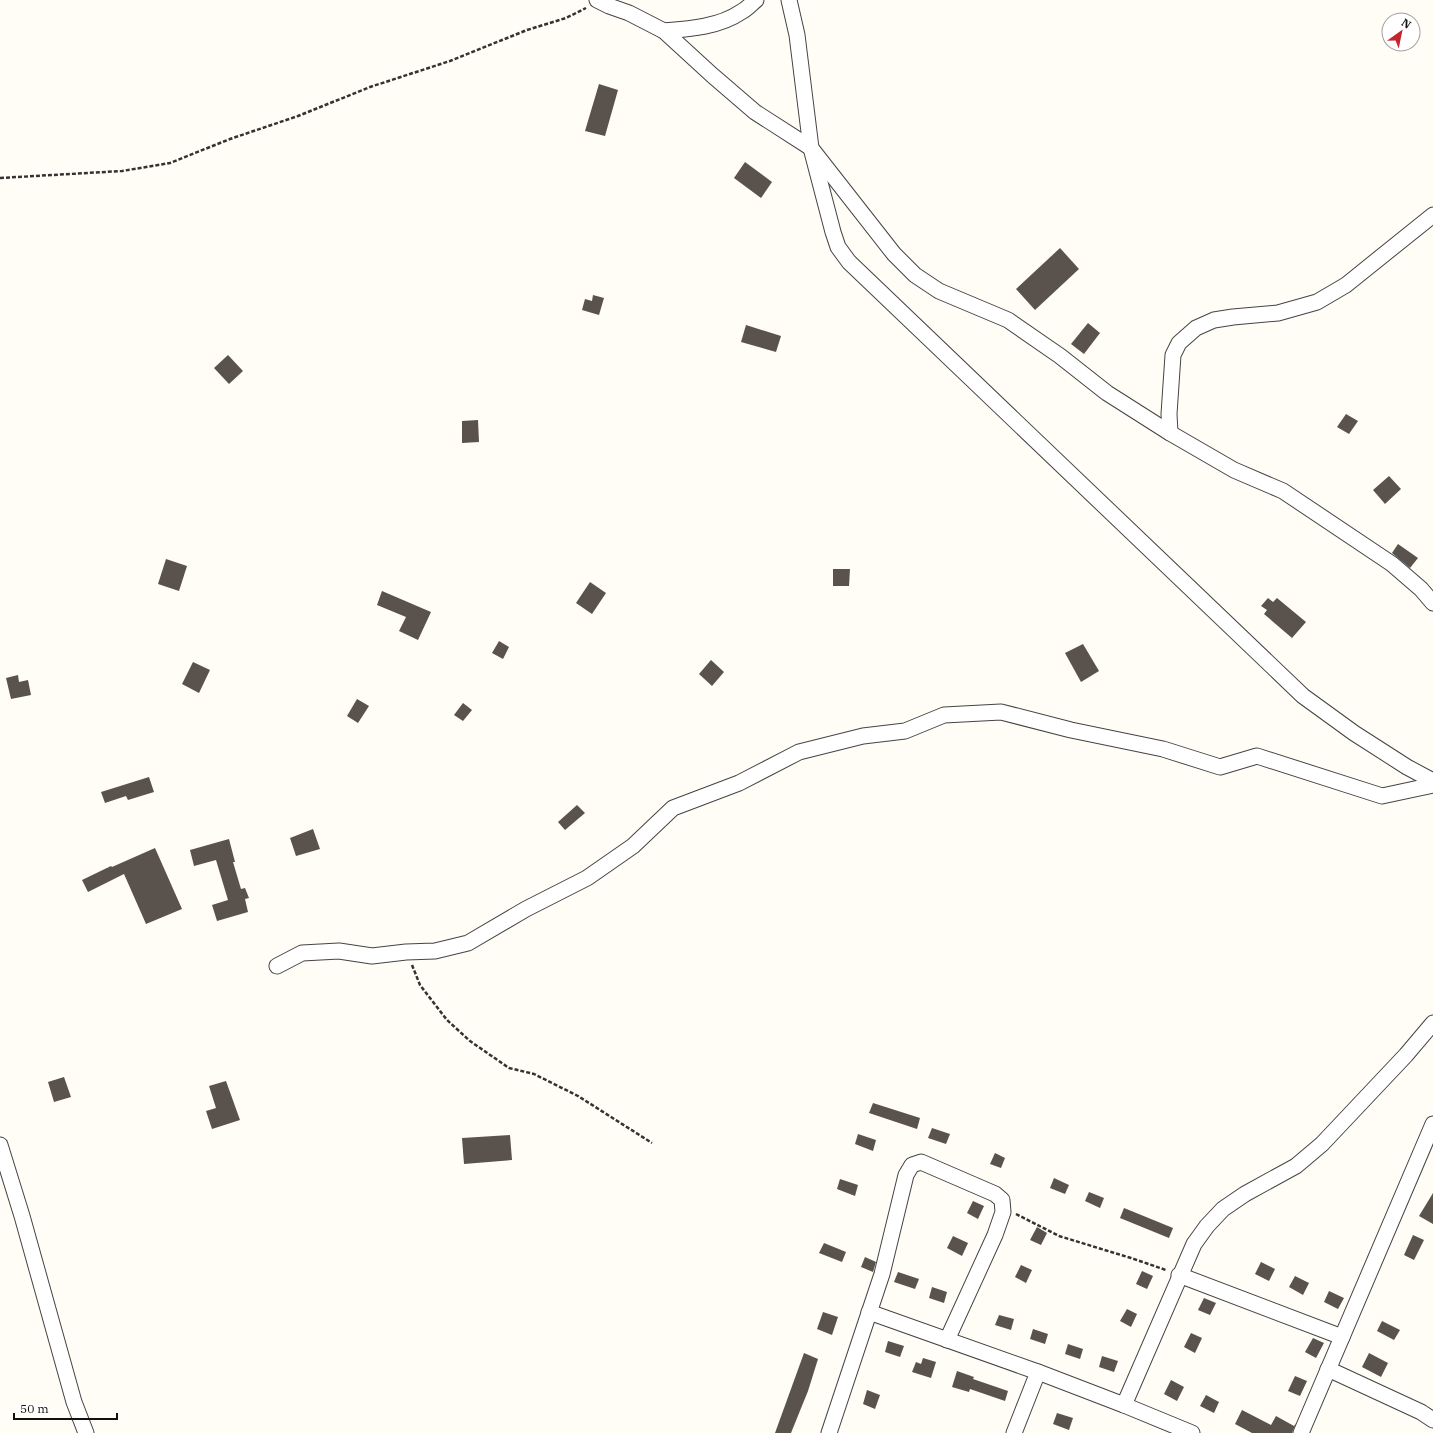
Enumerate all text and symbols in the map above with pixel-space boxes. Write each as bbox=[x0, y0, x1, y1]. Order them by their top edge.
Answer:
north arrow bbox=[1381, 12, 1421, 52]
text: N bbox=[1399, 15, 1414, 32]
scale bar bbox=[14, 1395, 117, 1421]
text: 50 m bbox=[20, 1401, 49, 1416]

